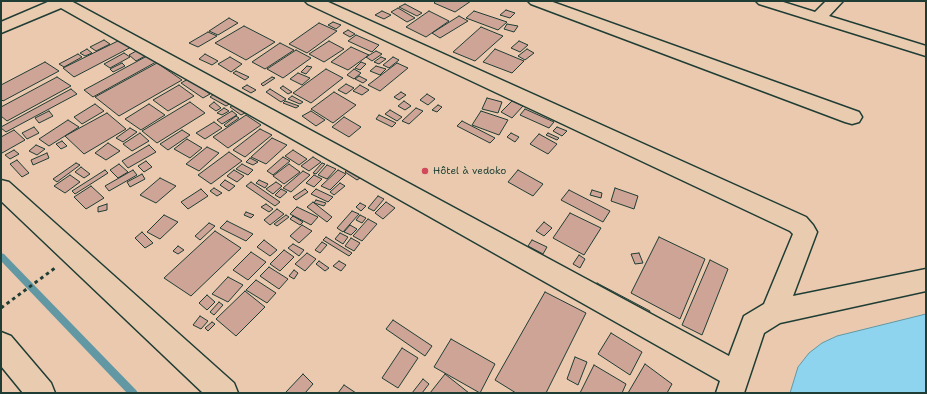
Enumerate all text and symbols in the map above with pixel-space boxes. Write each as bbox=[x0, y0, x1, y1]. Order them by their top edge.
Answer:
place label: Hôtel à vedoko bbox=[433, 165, 506, 177]
marker: Hôtel à vedoko bbox=[420, 166, 430, 176]

